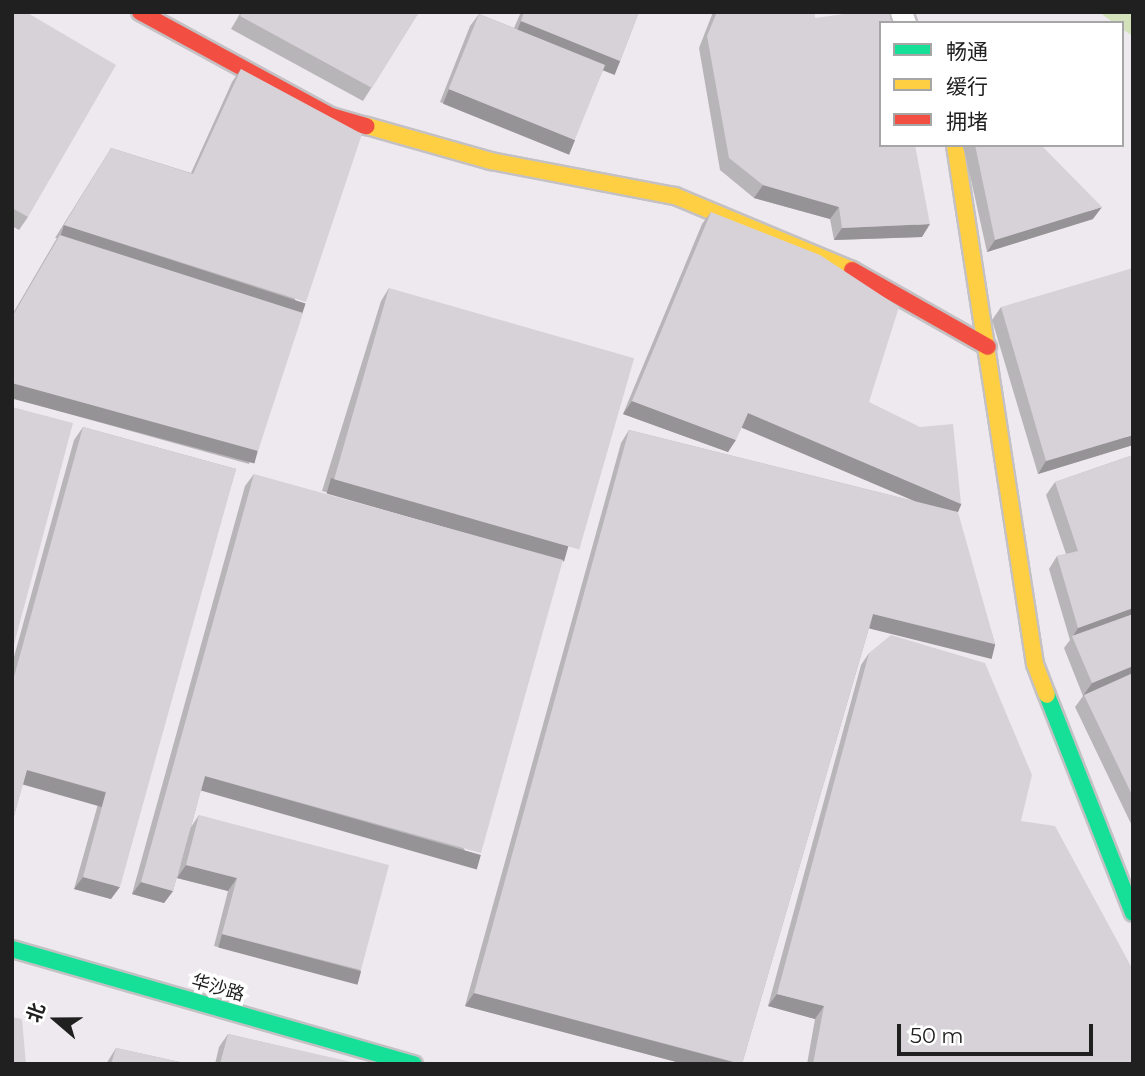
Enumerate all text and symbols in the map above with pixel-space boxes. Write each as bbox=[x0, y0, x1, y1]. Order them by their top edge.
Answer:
legend bbox=[879, 21, 1124, 147]
text: 畅通 bbox=[946, 39, 988, 64]
text: 缓行 bbox=[946, 74, 988, 99]
text: 拥堵 bbox=[946, 109, 988, 134]
street label: 华沙路 bbox=[189, 970, 247, 1006]
north arrow bbox=[21, 985, 91, 1055]
text: 北 bbox=[22, 1000, 50, 1026]
scale bar bbox=[900, 1010, 1096, 1054]
text: 50 m bbox=[910, 1023, 964, 1048]

